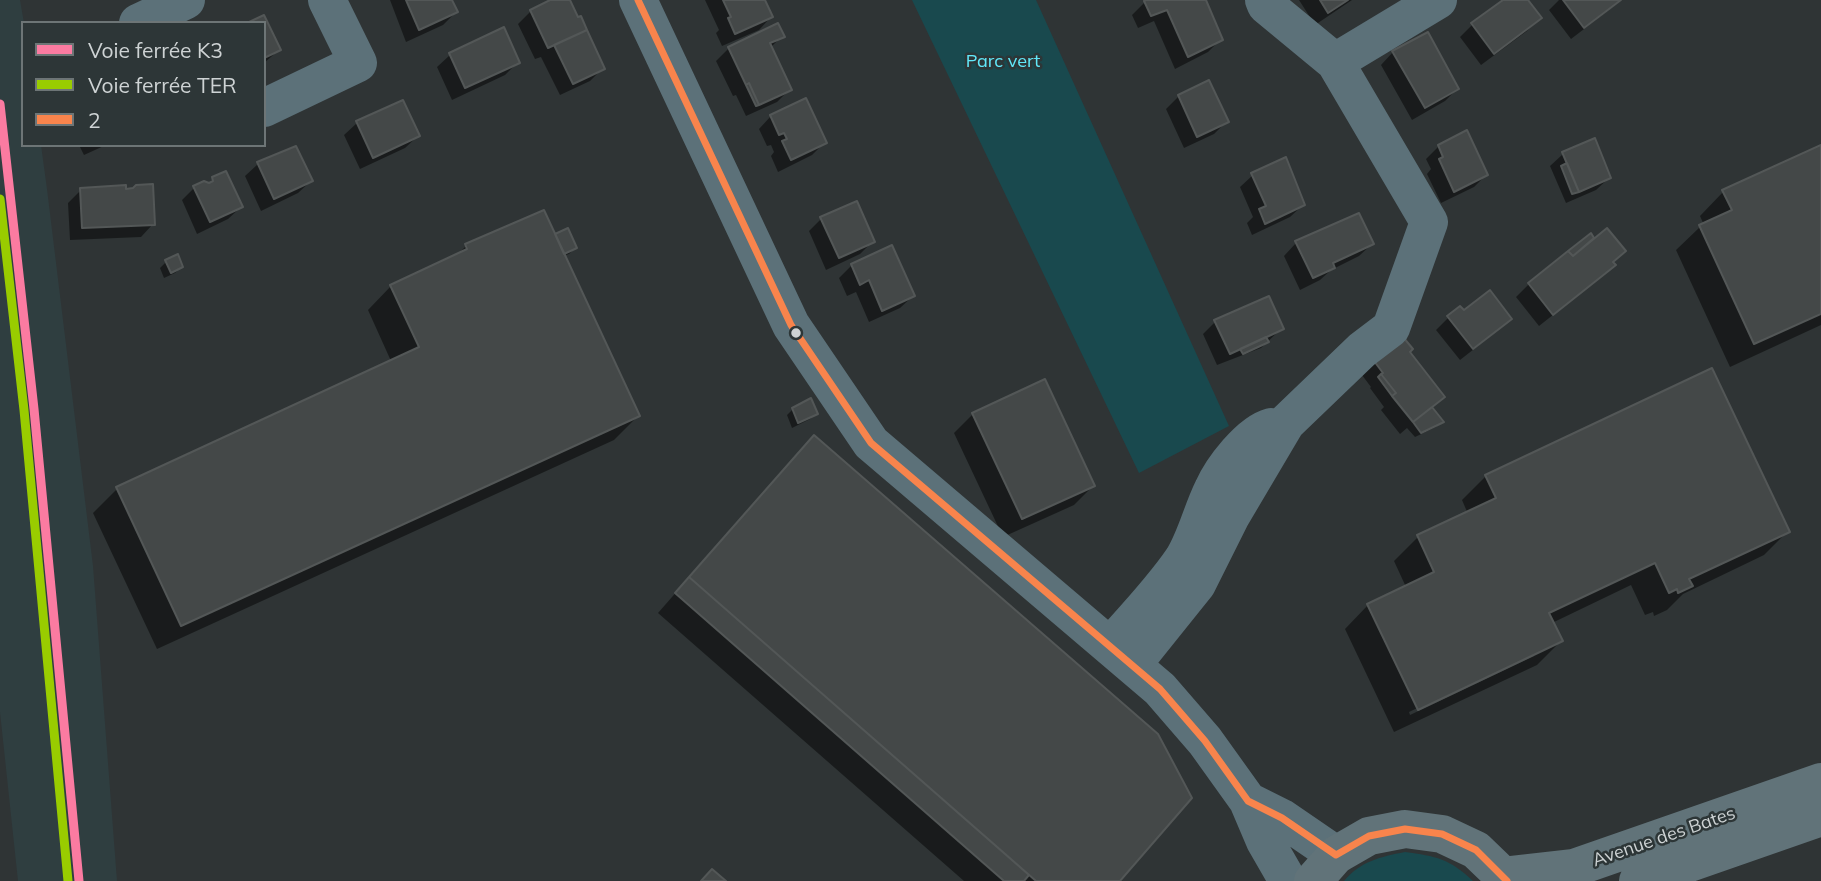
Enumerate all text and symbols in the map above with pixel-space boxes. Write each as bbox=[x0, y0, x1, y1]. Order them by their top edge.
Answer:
legend bbox=[21, 21, 266, 147]
text: Voie ferrée K3 bbox=[88, 37, 223, 63]
park label: Parc vert bbox=[966, 51, 1040, 73]
text: Voie ferrée TER bbox=[88, 72, 237, 98]
text: 2 bbox=[88, 107, 101, 133]
unlabelled marker bbox=[789, 326, 803, 340]
street label: Avenue des Bates bbox=[1590, 802, 1738, 872]

